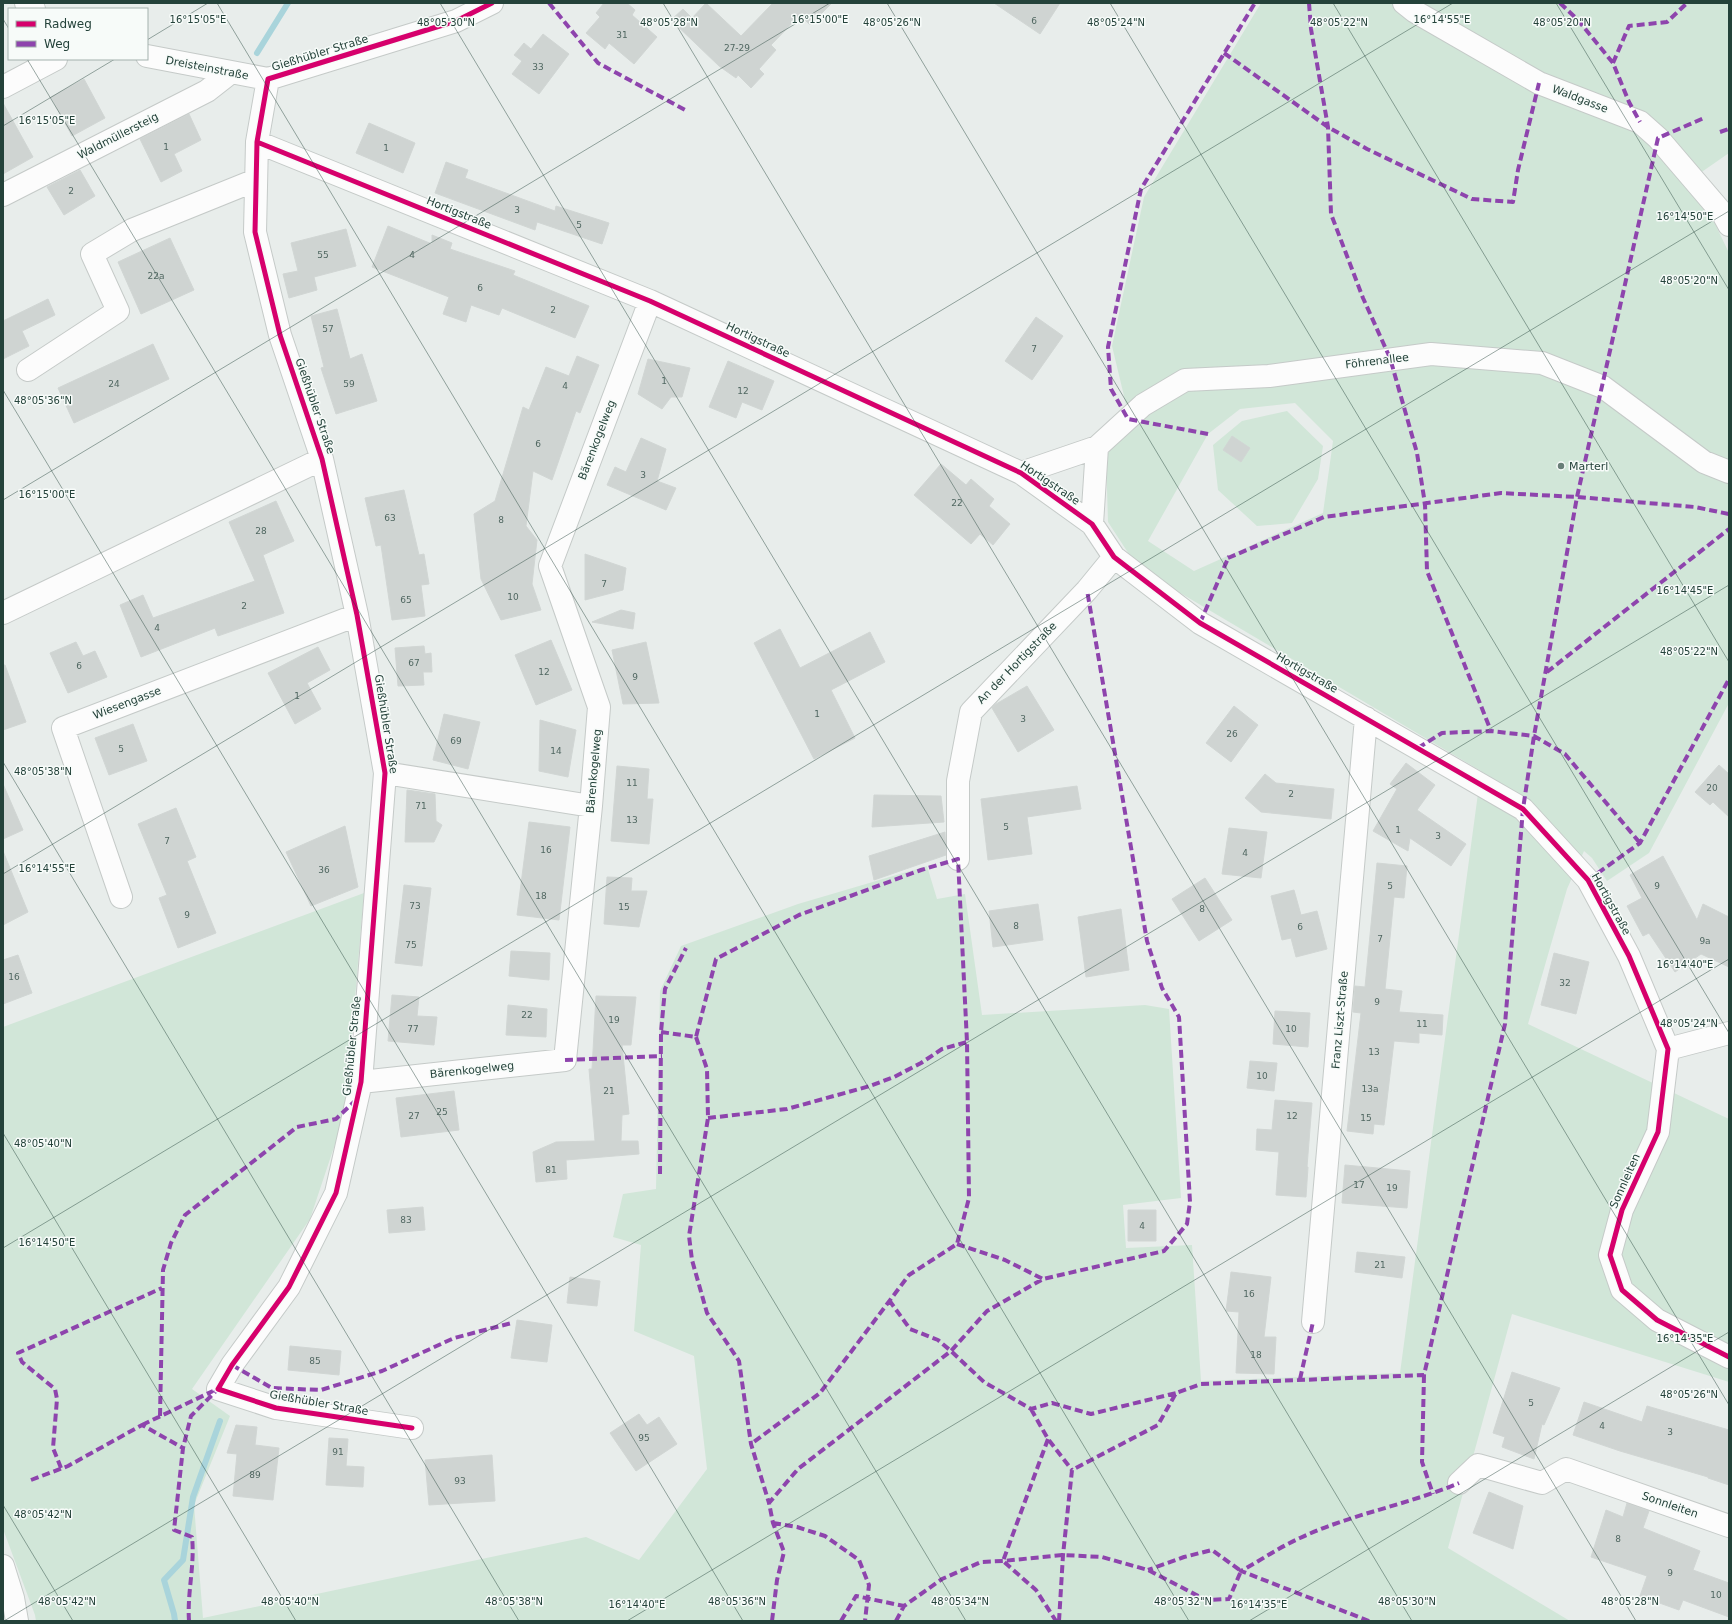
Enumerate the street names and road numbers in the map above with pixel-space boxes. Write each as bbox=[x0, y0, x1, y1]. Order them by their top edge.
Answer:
street label: Gießhübler Straße bbox=[270, 32, 370, 74]
street label: Dreisteinstraße bbox=[164, 54, 250, 82]
street label: Waldgasse bbox=[1550, 82, 1610, 116]
street label: Waldmüllersteig bbox=[75, 110, 161, 162]
street label: Hortigstraße bbox=[425, 194, 494, 232]
street label: Hortigstraße bbox=[724, 320, 792, 361]
street label: Föhrenallee bbox=[1344, 351, 1410, 371]
street label: Gießhübler Straße bbox=[293, 356, 338, 456]
street label: Bärenkogelweg bbox=[576, 398, 618, 482]
street label: Hortigstraße bbox=[1018, 458, 1082, 508]
street label: An der Hortigstraße bbox=[975, 619, 1060, 707]
street label: Hortigstraße bbox=[1274, 650, 1340, 696]
street label: Gießhübler Straße bbox=[372, 673, 400, 775]
street label: Wiesengasse bbox=[91, 684, 163, 722]
street label: Bärenkogelweg bbox=[584, 728, 604, 814]
street label: Hortigstraße bbox=[1589, 871, 1633, 937]
street label: Franz Liszt-Straße bbox=[1329, 970, 1351, 1070]
street label: Gießhübler Straße bbox=[340, 995, 364, 1097]
street label: Bärenkogelweg bbox=[429, 1059, 515, 1081]
street label: Sonnleiten bbox=[1607, 1152, 1643, 1210]
street label: Gießhübler Straße bbox=[268, 1388, 370, 1418]
street label: Sonnleiten bbox=[1640, 1489, 1700, 1521]

